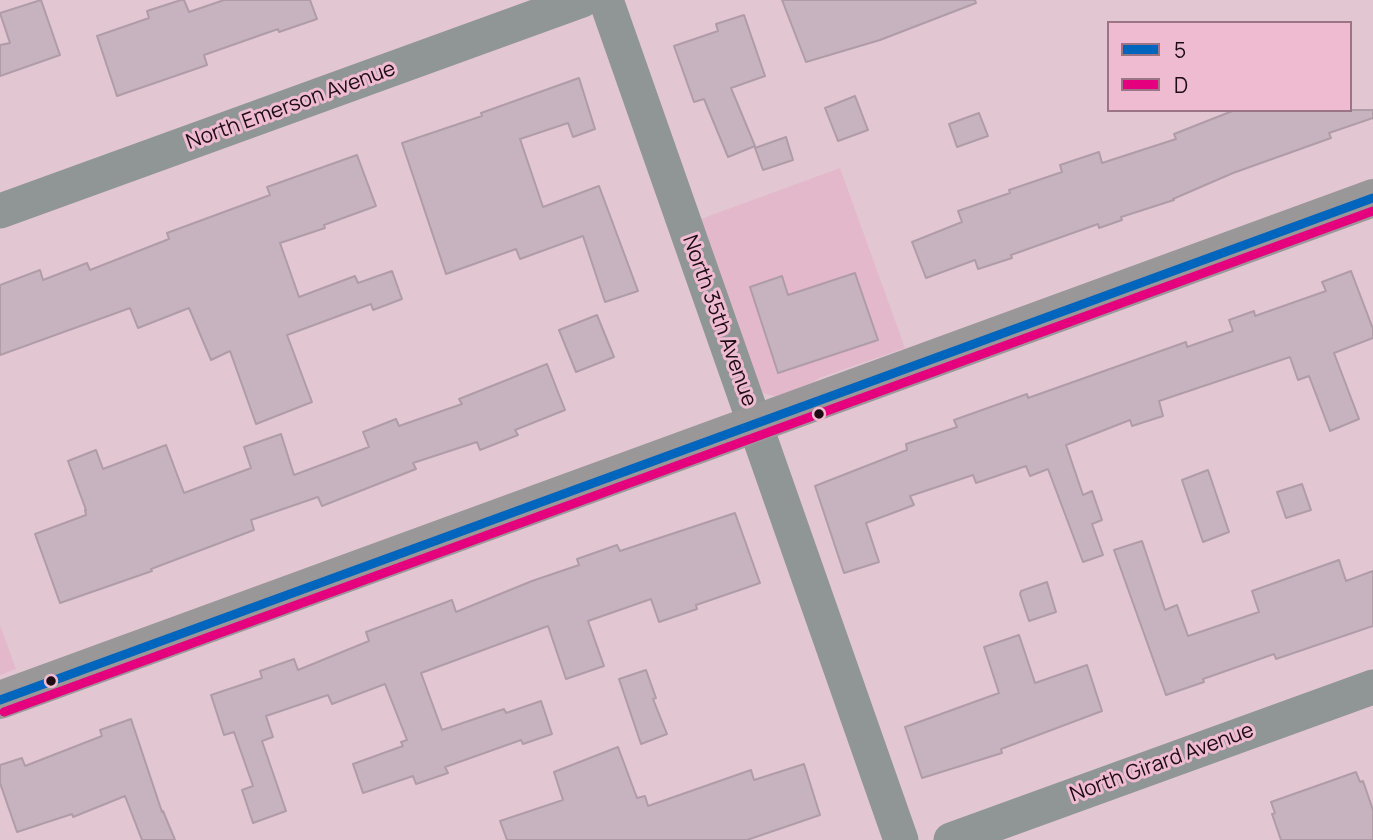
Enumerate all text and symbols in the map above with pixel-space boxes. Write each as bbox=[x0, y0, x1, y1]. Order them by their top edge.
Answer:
legend bbox=[1107, 21, 1352, 112]
text: 5 bbox=[1174, 36, 1186, 64]
street label: North Emerson Avenue bbox=[183, 56, 399, 156]
text: D bbox=[1174, 71, 1188, 99]
street label: North 35th Avenue bbox=[676, 232, 762, 410]
unlabelled marker bbox=[812, 407, 826, 421]
unlabelled marker bbox=[44, 674, 58, 688]
street label: North Girard Avenue bbox=[1067, 718, 1257, 808]

